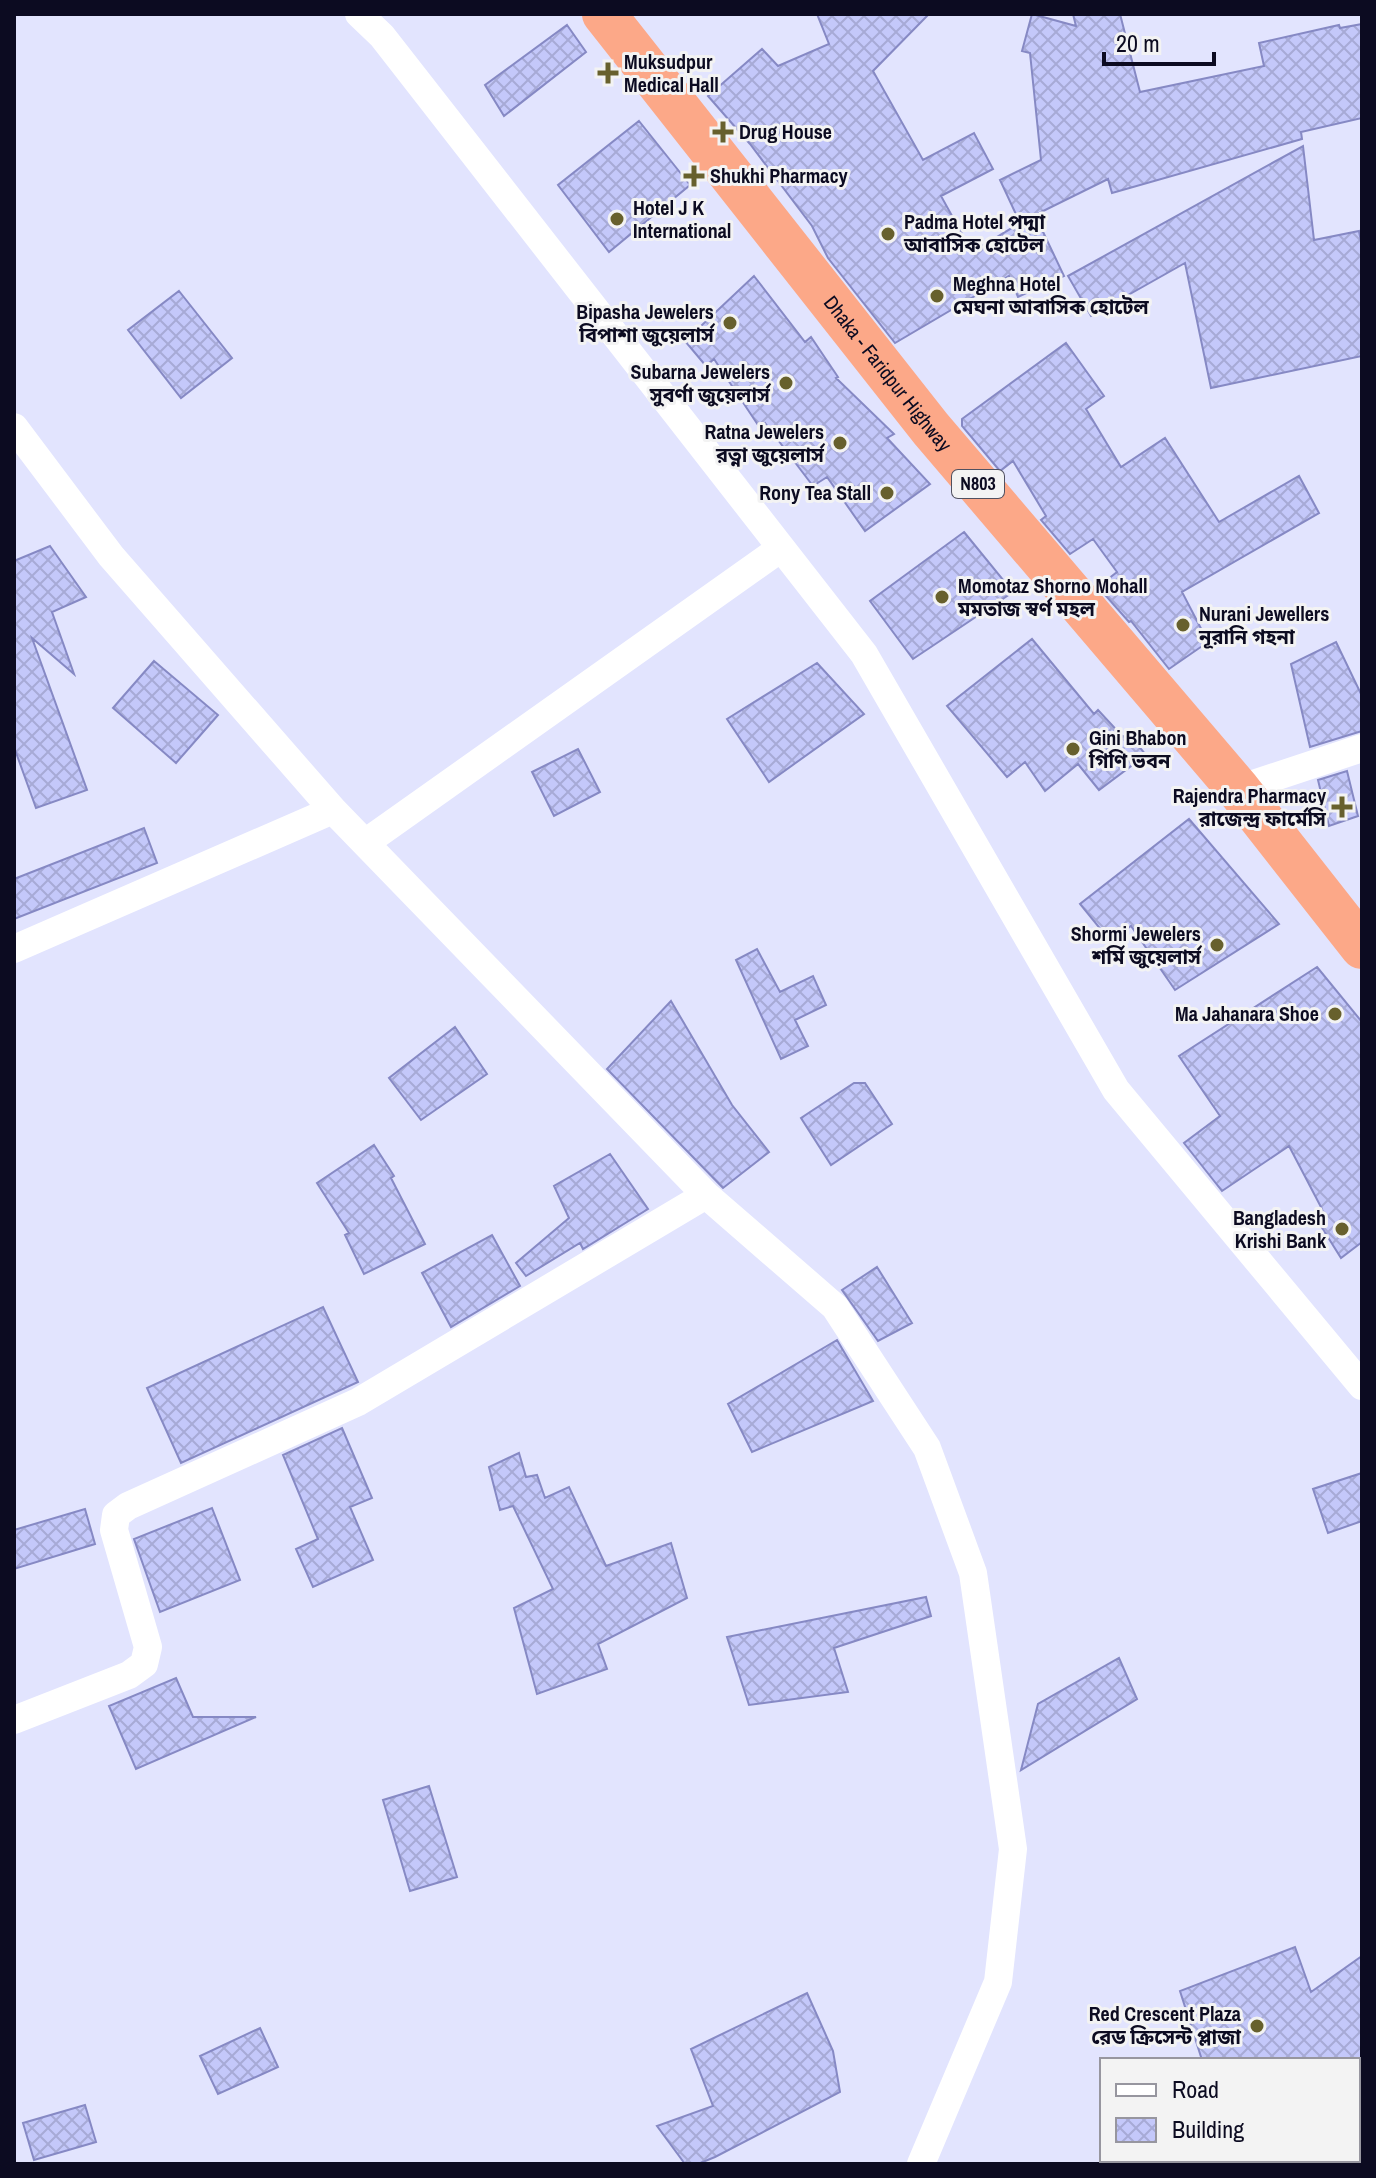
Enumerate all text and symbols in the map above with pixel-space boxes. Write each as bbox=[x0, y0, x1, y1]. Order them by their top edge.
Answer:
scale bar bbox=[1104, 16, 1214, 66]
text: 20 m bbox=[1116, 27, 1160, 59]
place label: Muksudpur Medical Hall bbox=[624, 48, 719, 98]
marker: Muksudpur Medical Hall bbox=[599, 64, 617, 82]
place label: Drug House bbox=[739, 118, 832, 145]
marker: Drug House bbox=[714, 123, 732, 141]
place label: Shukhi Pharmacy bbox=[710, 162, 849, 189]
marker: Shukhi Pharmacy bbox=[685, 167, 703, 185]
place label: Hotel J K International bbox=[633, 194, 731, 244]
place label: Padma Hotel পদ্মা আবাসিক হোটেল bbox=[903, 208, 1045, 258]
marker: Hotel J K International bbox=[608, 210, 626, 228]
marker: Padma Hotel পদ্মা আবাসিক হোটেল bbox=[879, 225, 897, 243]
place label: Meghna Hotel মেঘনা আবাসিক হোটেল bbox=[953, 270, 1150, 320]
marker: Meghna Hotel মেঘনা আবাসিক হোটেল bbox=[928, 287, 946, 305]
street label: Dhaka - Faridpur Highway bbox=[818, 290, 959, 457]
place label: Bipasha Jewelers বিপাশা জুয়েলার্স bbox=[576, 298, 715, 348]
marker: Bipasha Jewelers বিপাশা জুয়েলার্স bbox=[721, 314, 739, 332]
place label: Subarna Jewelers সুবর্ণা জুয়েলার্স bbox=[631, 358, 771, 408]
marker: Subarna Jewelers সুবর্ণা জুয়েলার্স bbox=[777, 374, 795, 392]
place label: Ratna Jewelers রত্না জুয়েলার্স bbox=[705, 418, 825, 468]
marker: Ratna Jewelers রত্না জুয়েলার্স bbox=[831, 434, 849, 452]
road number: N803 bbox=[952, 470, 1004, 498]
place label: Rony Tea Stall bbox=[759, 479, 871, 506]
marker: Rony Tea Stall bbox=[878, 484, 896, 502]
place label: Momotaz Shorno Mohall মমতাজ স্বর্ণ মহল bbox=[957, 572, 1148, 622]
marker: Momotaz Shorno Mohall মমতাজ স্বর্ণ মহল bbox=[933, 588, 951, 606]
place label: Nurani Jewellers নূরানি গহনা bbox=[1198, 600, 1329, 650]
marker: Nurani Jewellers নূরানি গহনা bbox=[1174, 616, 1192, 634]
place label: Gini Bhabon গিণি ভবন bbox=[1088, 724, 1187, 774]
marker: Gini Bhabon গিণি ভবন bbox=[1064, 740, 1082, 758]
place label: Rajendra Pharmacy রাজেন্দ্র ফার্মেসি bbox=[1173, 782, 1327, 832]
marker: Rajendra Pharmacy রাজেন্দ্র ফার্মেসি bbox=[1333, 798, 1351, 816]
place label: Shormi Jewelers শর্মি জুয়েলার্স bbox=[1071, 920, 1202, 970]
marker: Shormi Jewelers শর্মি জুয়েলার্স bbox=[1208, 936, 1226, 954]
place label: Ma Jahanara Shoe bbox=[1175, 1000, 1319, 1027]
marker: Ma Jahanara Shoe bbox=[1326, 1005, 1344, 1023]
place label: Bangladesh Krishi Bank bbox=[1233, 1204, 1327, 1254]
marker: Bangladesh Krishi Bank bbox=[1333, 1220, 1351, 1238]
place label: Red Crescent Plaza রেড ক্রিসেন্ট প্লাজা bbox=[1089, 2000, 1241, 2050]
marker: Red Crescent Plaza রেড ক্রিসেন্ট প্লাজা bbox=[1248, 2017, 1266, 2035]
legend bbox=[1100, 2058, 1360, 2162]
text: Road bbox=[1172, 2073, 1219, 2105]
text: Building bbox=[1172, 2113, 1244, 2145]

